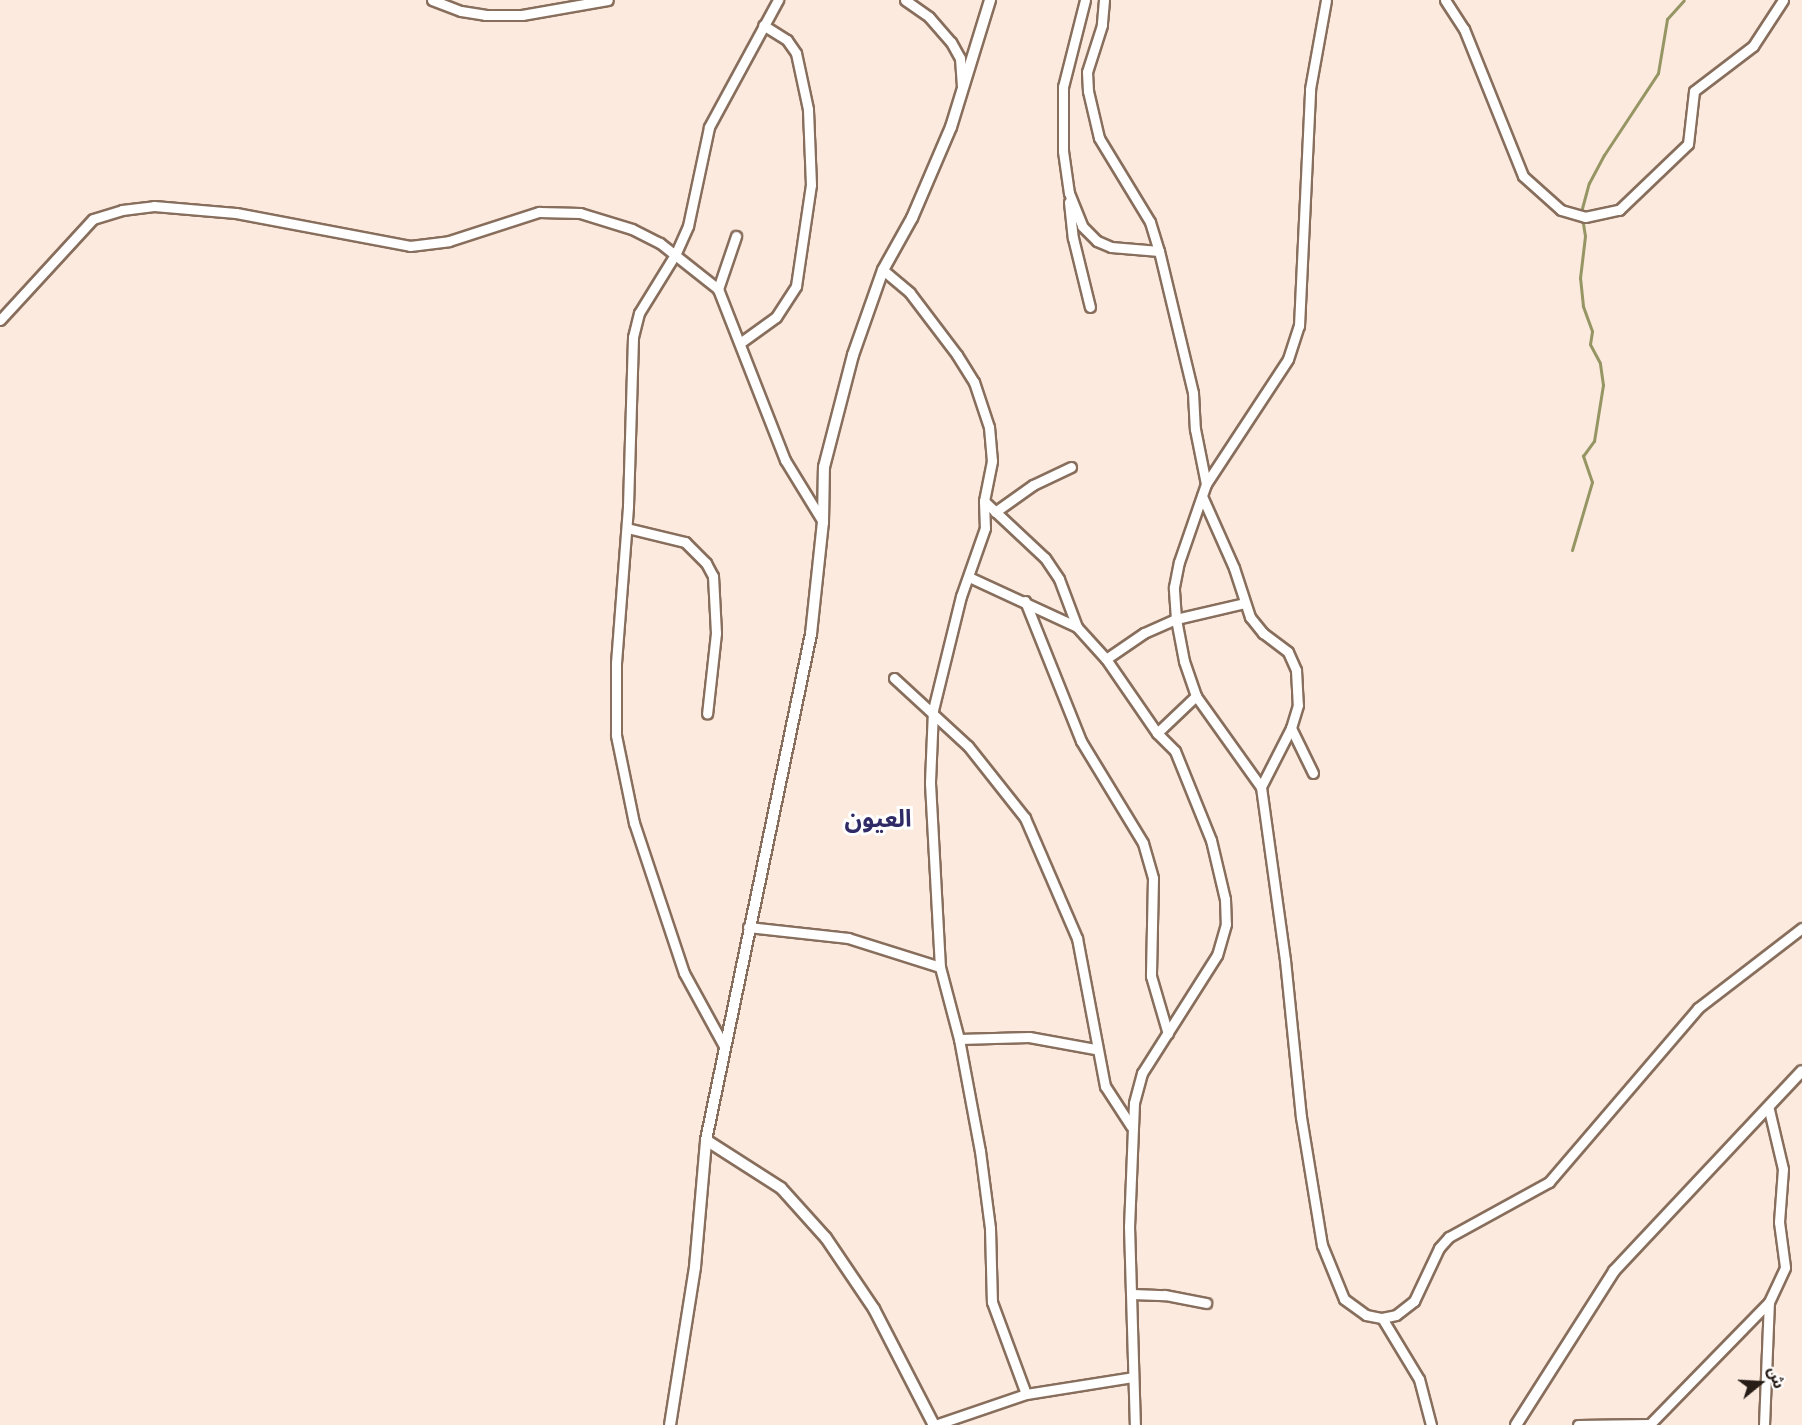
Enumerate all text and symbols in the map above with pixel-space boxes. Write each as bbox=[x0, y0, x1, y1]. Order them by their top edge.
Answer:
district label: العيون bbox=[844, 805, 912, 833]
north arrow bbox=[1730, 1353, 1790, 1413]
text: ش bbox=[1765, 1364, 1789, 1391]

